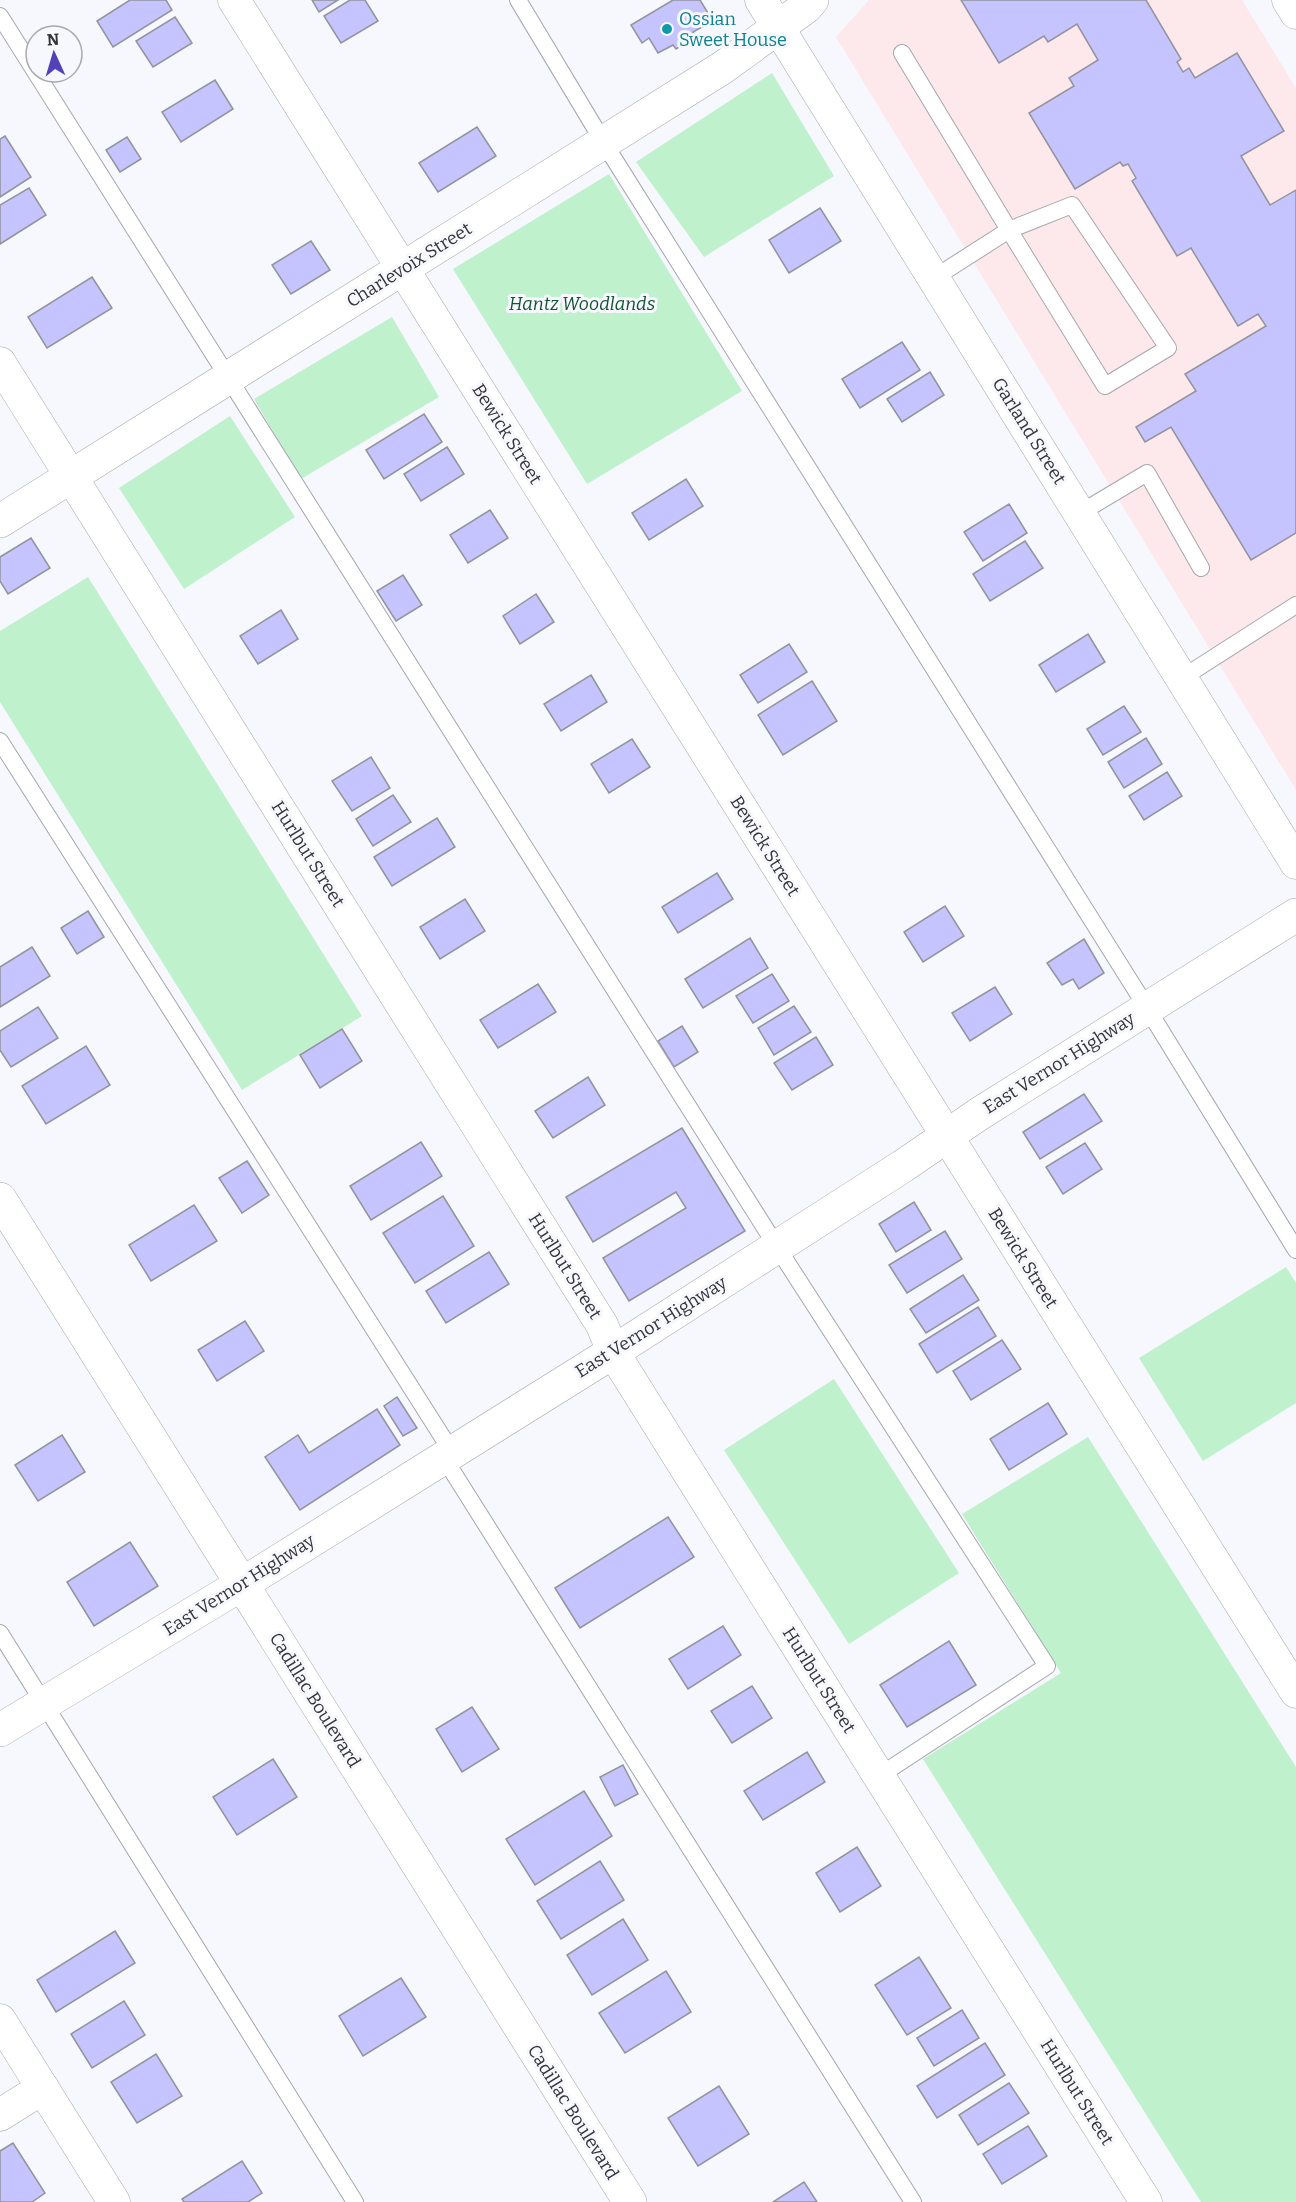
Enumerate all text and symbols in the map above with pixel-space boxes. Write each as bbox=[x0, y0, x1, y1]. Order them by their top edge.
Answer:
place label: Ossian Sweet House bbox=[679, 8, 787, 51]
marker: Ossian Sweet House bbox=[660, 22, 674, 36]
north arrow bbox=[24, 24, 84, 84]
text: N bbox=[46, 30, 60, 49]
street label: Charlevoix Street bbox=[342, 217, 476, 312]
park label: Hantz Woodlands bbox=[509, 293, 656, 315]
street label: Garland Street bbox=[987, 374, 1071, 489]
street label: Bewick Street bbox=[467, 380, 547, 489]
street label: Bewick Street bbox=[725, 792, 805, 901]
street label: Hurlbut Street bbox=[267, 797, 350, 911]
street label: East Vernor Highway bbox=[979, 1007, 1139, 1119]
street label: Bewick Street bbox=[983, 1204, 1063, 1313]
street label: Hurlbut Street bbox=[524, 1209, 607, 1323]
street label: East Vernor Highway bbox=[571, 1271, 731, 1383]
street label: East Vernor Highway bbox=[159, 1529, 319, 1641]
street label: Hurlbut Street bbox=[778, 1623, 861, 1737]
street label: Cadillac Boulevard bbox=[265, 1629, 365, 1772]
street label: Hurlbut Street bbox=[1036, 2035, 1119, 2149]
street label: Cadillac Boulevard bbox=[523, 2041, 623, 2184]

